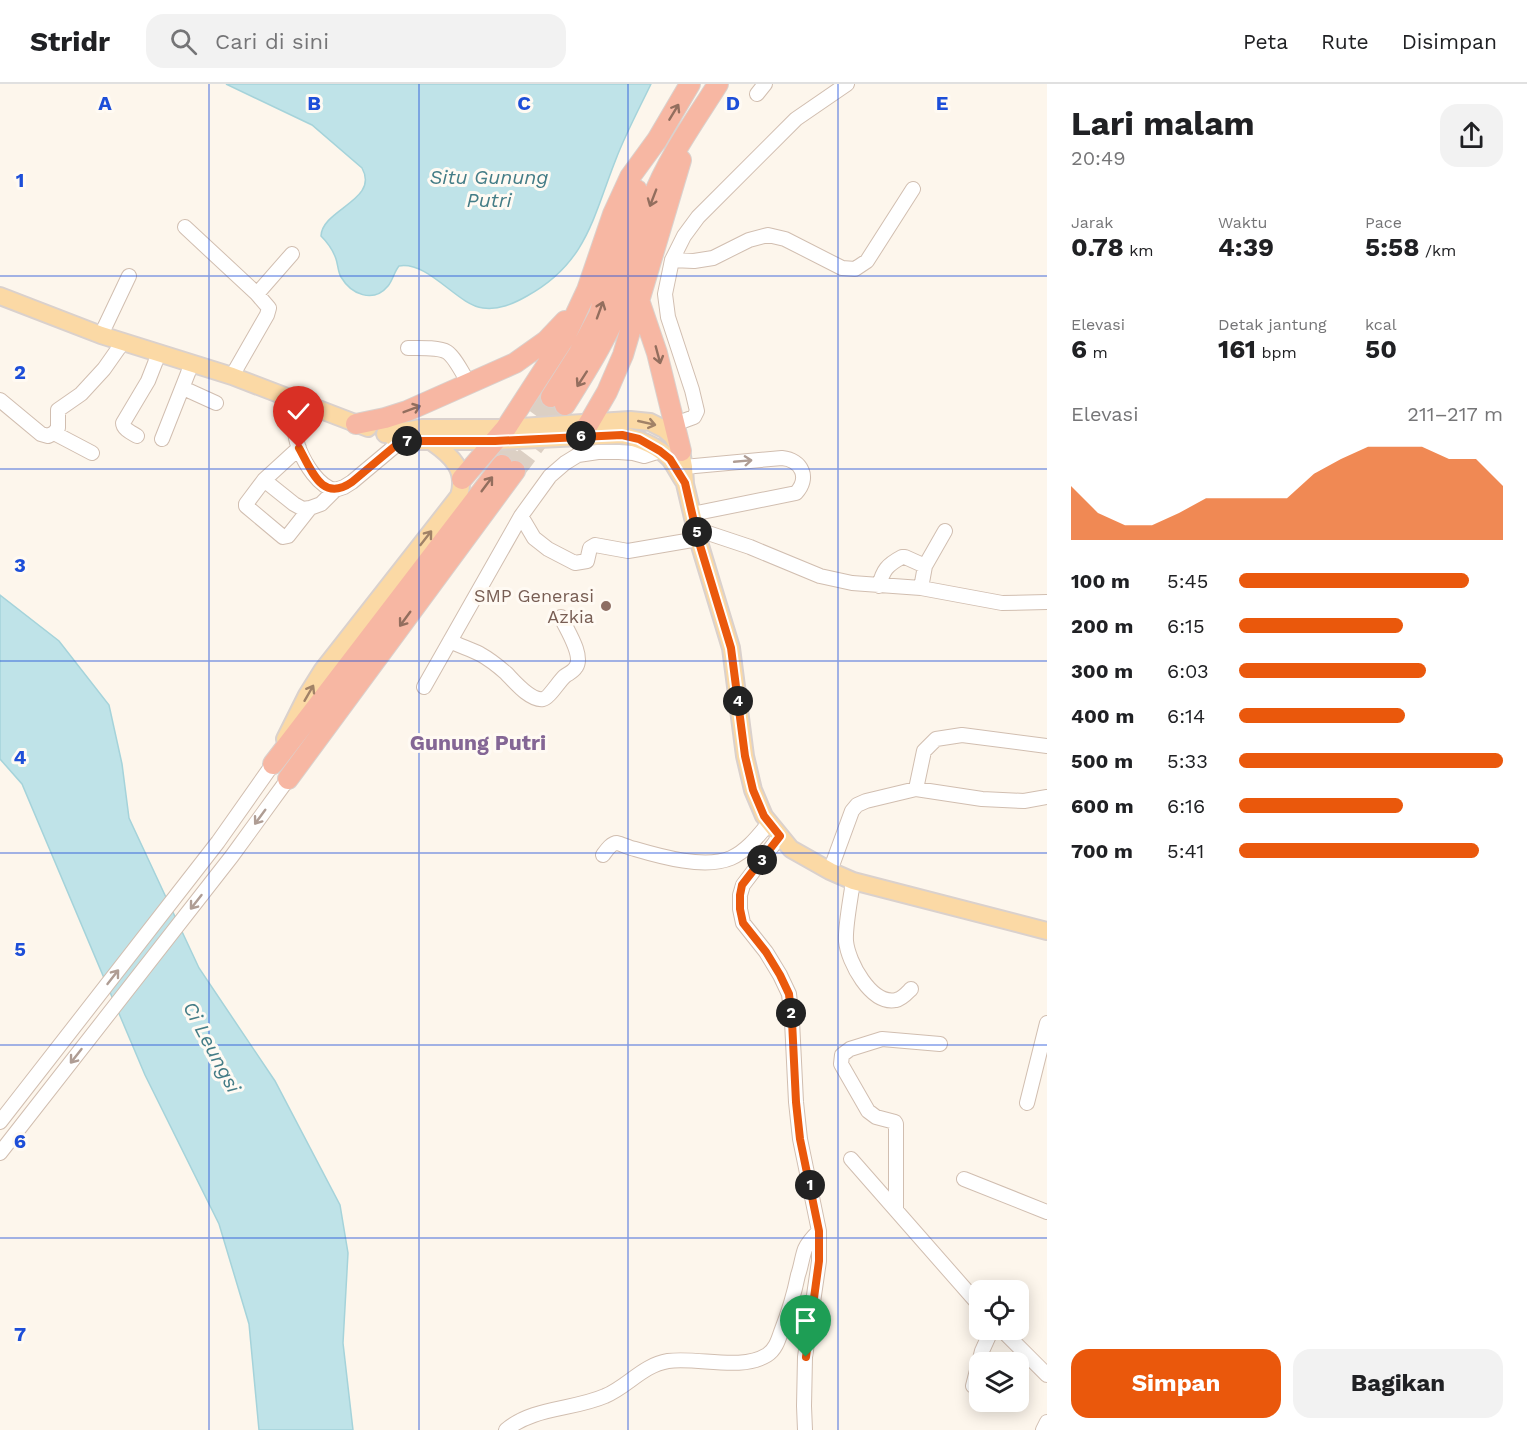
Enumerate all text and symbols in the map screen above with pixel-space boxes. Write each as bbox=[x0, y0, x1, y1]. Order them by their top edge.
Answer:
search box bbox=[146, 14, 566, 68]
text: Stridr bbox=[30, 25, 110, 58]
icon: search bbox=[167, 25, 200, 58]
text: Cari di sini bbox=[215, 29, 329, 54]
text: Peta bbox=[1243, 29, 1288, 54]
text: Rute bbox=[1321, 29, 1369, 54]
text: Disimpan bbox=[1402, 29, 1497, 54]
text: A bbox=[98, 91, 112, 115]
text: B bbox=[307, 91, 321, 115]
text: C bbox=[517, 91, 531, 115]
text: D bbox=[726, 91, 740, 115]
text: E bbox=[936, 91, 948, 115]
one-way arrow bbox=[668, 104, 680, 121]
text: Lari malam bbox=[1071, 104, 1255, 143]
button: share bbox=[1440, 104, 1503, 167]
text: 20:49 bbox=[1071, 146, 1126, 170]
water label: Situ Gunung Putri bbox=[430, 165, 548, 212]
text: 1 bbox=[16, 168, 24, 192]
one-way arrow bbox=[647, 188, 658, 207]
text: Jarak bbox=[1071, 213, 1113, 232]
text: Waktu bbox=[1218, 213, 1267, 232]
text: Pace bbox=[1365, 213, 1402, 232]
text: 0.78 bbox=[1071, 232, 1124, 262]
text: 4:39 bbox=[1218, 232, 1274, 262]
text: 5:58 bbox=[1365, 232, 1419, 262]
text: km bbox=[1124, 241, 1153, 260]
text: /km bbox=[1419, 241, 1456, 260]
one-way arrow bbox=[596, 301, 607, 319]
text: Elevasi bbox=[1071, 315, 1125, 334]
text: Detak jantung bbox=[1218, 315, 1327, 334]
text: kcal bbox=[1365, 315, 1397, 334]
text: 6 bbox=[1071, 334, 1087, 364]
text: 161 bbox=[1218, 334, 1256, 364]
text: 50 bbox=[1365, 334, 1397, 364]
text: m bbox=[1087, 343, 1108, 362]
text: bpm bbox=[1256, 343, 1297, 362]
one-way arrow bbox=[652, 345, 664, 364]
text: 2 bbox=[14, 360, 26, 384]
one-way arrow bbox=[576, 370, 588, 386]
pin bbox=[273, 386, 324, 448]
icon: check bbox=[282, 395, 315, 428]
text: Elevasi bbox=[1071, 402, 1138, 426]
text: 211–217 m bbox=[1407, 402, 1503, 426]
one-way arrow bbox=[402, 403, 421, 414]
one-way arrow bbox=[637, 418, 656, 430]
pin: 6 bbox=[566, 421, 596, 451]
pin: 7 bbox=[392, 426, 422, 456]
text: 6 bbox=[576, 426, 586, 445]
text: 7 bbox=[402, 431, 412, 450]
one-way arrow bbox=[732, 455, 752, 466]
one-way arrow bbox=[480, 476, 493, 492]
pin: 5 bbox=[682, 517, 712, 547]
text: 5 bbox=[692, 522, 702, 541]
one-way arrow bbox=[420, 530, 433, 546]
text: 3 bbox=[14, 553, 26, 577]
text: 100 m bbox=[1071, 569, 1130, 593]
text: 5:45 bbox=[1167, 569, 1208, 593]
place label: SMP Generasi Azkia bbox=[474, 585, 594, 627]
marker: SMP Generasi Azkia bbox=[599, 599, 613, 613]
one-way arrow bbox=[399, 611, 412, 627]
text: 200 m bbox=[1071, 614, 1133, 638]
text: 6:15 bbox=[1167, 614, 1205, 638]
text: 300 m bbox=[1071, 659, 1133, 683]
text: 6:03 bbox=[1167, 659, 1209, 683]
one-way arrow bbox=[303, 685, 315, 702]
pin: 4 bbox=[723, 686, 753, 716]
text: 4 bbox=[733, 691, 743, 710]
text: 400 m bbox=[1071, 704, 1134, 728]
text: 6:14 bbox=[1167, 704, 1205, 728]
district label: Gunung Putri bbox=[410, 730, 546, 755]
text: 4 bbox=[14, 745, 27, 769]
text: 500 m bbox=[1071, 749, 1133, 773]
text: 5:33 bbox=[1167, 749, 1208, 773]
text: 600 m bbox=[1071, 794, 1134, 818]
text: 6:16 bbox=[1167, 794, 1205, 818]
one-way arrow bbox=[254, 809, 266, 825]
text: 700 m bbox=[1071, 839, 1133, 863]
text: 5:41 bbox=[1167, 839, 1204, 863]
pin: 3 bbox=[747, 845, 777, 875]
text: 3 bbox=[757, 850, 767, 869]
one-way arrow bbox=[190, 894, 203, 910]
text: 5 bbox=[14, 937, 26, 961]
one-way arrow bbox=[107, 969, 120, 985]
water label: Ci Leungsi bbox=[178, 997, 246, 1097]
pin: 2 bbox=[776, 998, 806, 1028]
text: 2 bbox=[786, 1003, 796, 1022]
one-way arrow bbox=[70, 1048, 83, 1064]
text: 6 bbox=[14, 1129, 26, 1153]
pin: 1 bbox=[795, 1170, 825, 1200]
text: 1 bbox=[807, 1175, 813, 1194]
map controls bbox=[969, 1280, 1029, 1412]
button: locate bbox=[969, 1280, 1029, 1340]
pin bbox=[780, 1295, 831, 1357]
icon: arrive bbox=[789, 1304, 822, 1337]
text: 7 bbox=[14, 1322, 26, 1346]
button: Simpan bbox=[1071, 1349, 1281, 1418]
button: Bagikan bbox=[1293, 1349, 1503, 1418]
button: layers bbox=[969, 1352, 1029, 1412]

